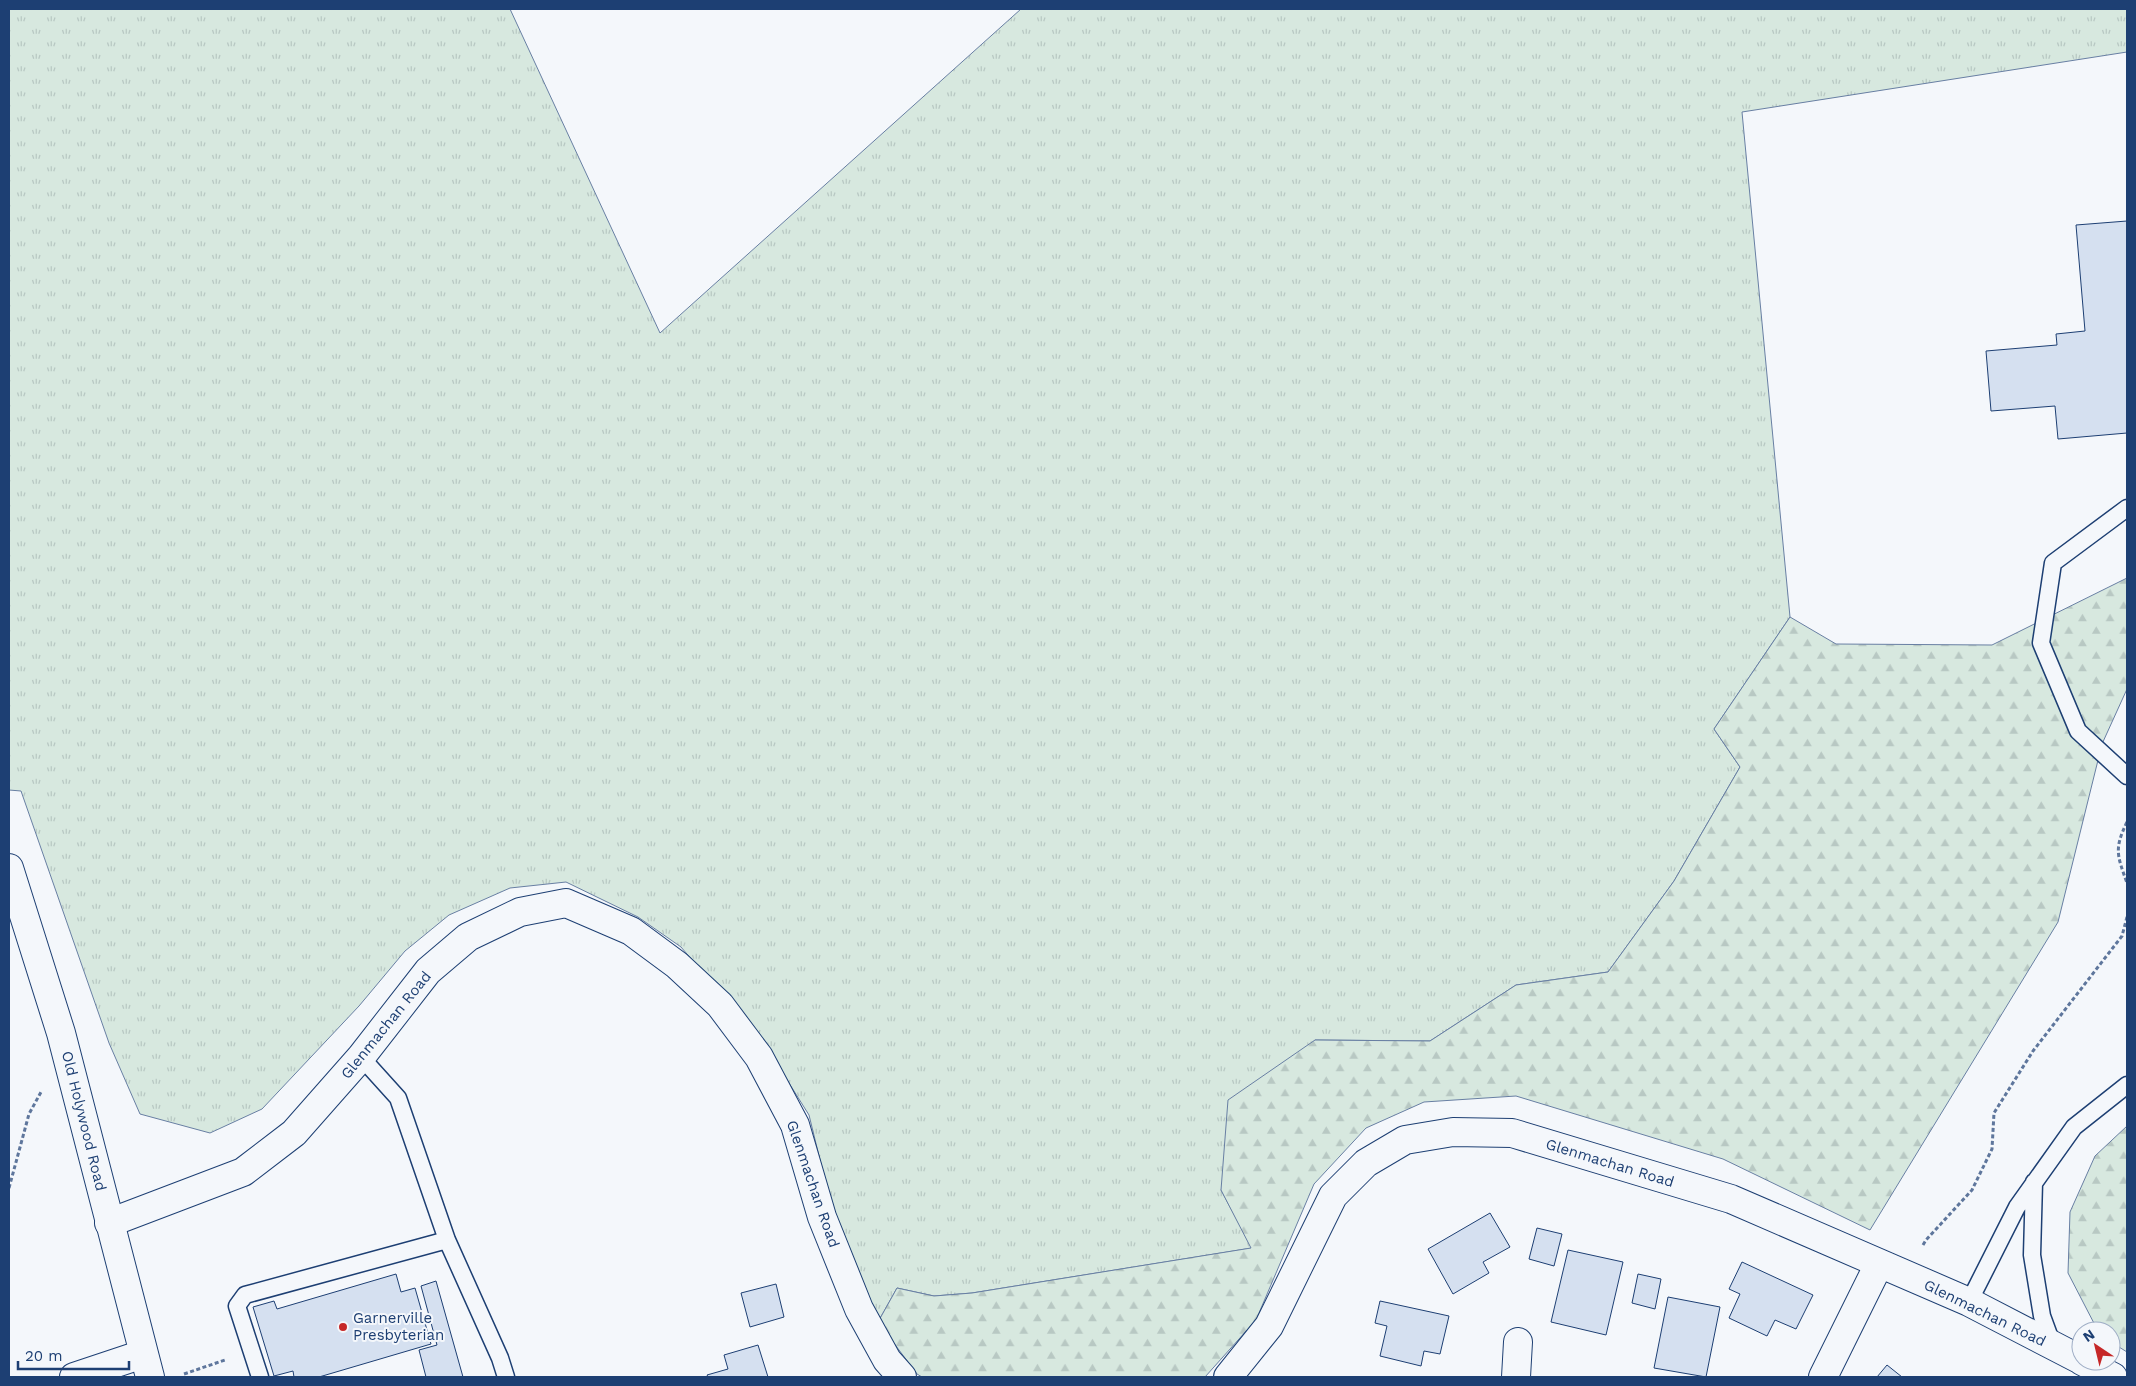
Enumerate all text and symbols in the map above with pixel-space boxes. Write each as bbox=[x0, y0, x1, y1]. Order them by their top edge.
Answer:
street label: Glenmachan Road bbox=[337, 968, 435, 1082]
street label: Old Holywood Road bbox=[58, 1049, 110, 1193]
street label: Glenmachan Road bbox=[783, 1118, 843, 1250]
street label: Glenmachan Road bbox=[1544, 1135, 1676, 1191]
street label: Glenmachan Road bbox=[1921, 1276, 2049, 1350]
place label: Garnerville Presbyterian bbox=[353, 1309, 444, 1344]
marker: Garnerville Presbyterian bbox=[337, 1321, 349, 1333]
north arrow bbox=[2071, 1321, 2121, 1371]
text: N bbox=[2080, 1326, 2097, 1345]
scale bar bbox=[18, 1338, 129, 1370]
text: 20 m bbox=[25, 1347, 63, 1365]

